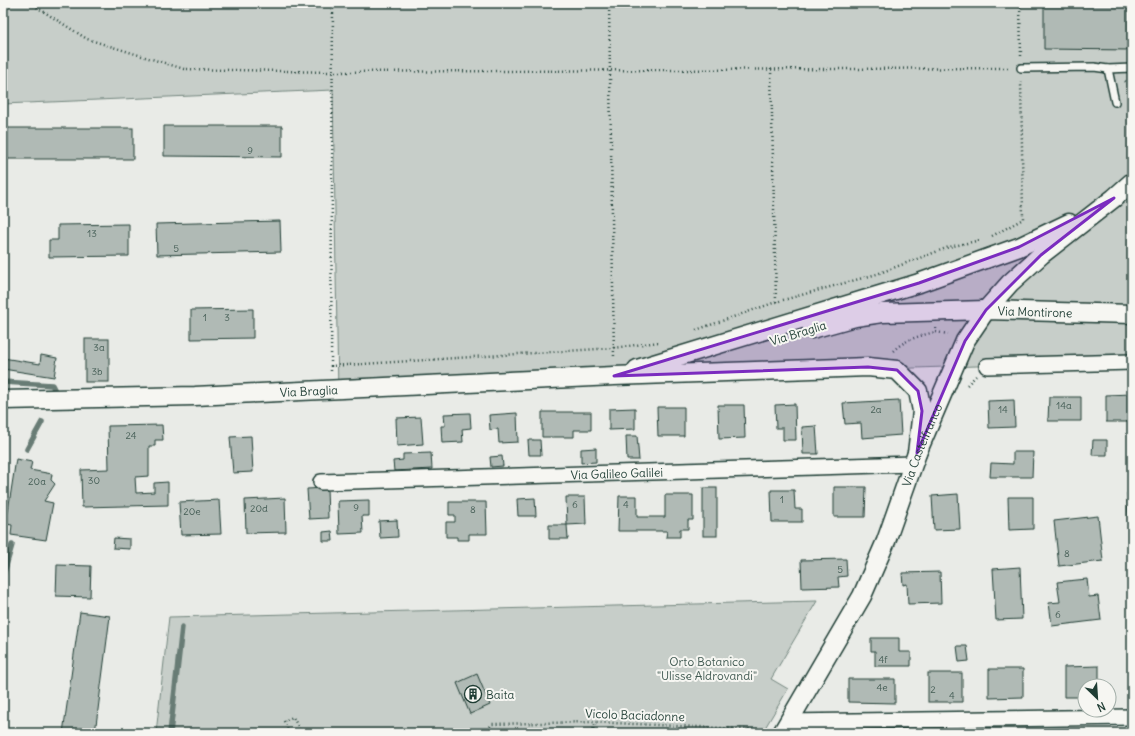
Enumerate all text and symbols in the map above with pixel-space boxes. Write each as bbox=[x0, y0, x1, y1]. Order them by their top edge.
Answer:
house number: 9 bbox=[247, 144, 253, 157]
house number: 13 bbox=[87, 227, 97, 240]
house number: 5 bbox=[173, 242, 179, 255]
street label: Via Montirone bbox=[997, 303, 1073, 320]
house number: 1 bbox=[203, 311, 207, 324]
house number: 3 bbox=[224, 311, 230, 324]
street label: Via Braglia bbox=[768, 317, 828, 349]
house number: 3a bbox=[93, 341, 105, 354]
house number: 3b bbox=[91, 365, 103, 378]
street label: Via Braglia bbox=[279, 382, 338, 399]
house number: 14a bbox=[1056, 399, 1072, 412]
street label: Via Castelfranco bbox=[898, 401, 945, 489]
house number: 2a bbox=[870, 403, 882, 416]
house number: 14 bbox=[998, 403, 1008, 416]
house number: 24 bbox=[125, 429, 137, 442]
street label: Via Galileo Galilei bbox=[570, 464, 663, 482]
house number: 30 bbox=[88, 474, 100, 487]
house number: 20a bbox=[28, 475, 46, 488]
house number: 1 bbox=[780, 493, 784, 506]
house number: 6 bbox=[572, 498, 578, 511]
house number: 4 bbox=[623, 498, 629, 511]
house number: 9 bbox=[353, 501, 359, 514]
house number: 20d bbox=[250, 502, 268, 515]
house number: 8 bbox=[470, 503, 476, 516]
house number: 20e bbox=[183, 505, 201, 518]
house number: 8 bbox=[1064, 547, 1070, 560]
house number: 5 bbox=[837, 563, 843, 576]
house number: 6 bbox=[1055, 608, 1061, 621]
house number: 4f bbox=[878, 653, 888, 666]
park label: Orto Botanico "Ulisse Aldrovandi" bbox=[657, 654, 757, 683]
north arrow bbox=[1077, 678, 1117, 718]
house number: 4e bbox=[876, 681, 888, 694]
house number: 2 bbox=[930, 683, 936, 696]
building icon: Baita bbox=[463, 684, 483, 704]
place label: Baita bbox=[486, 687, 514, 702]
house number: 4 bbox=[949, 689, 955, 702]
text: N bbox=[1095, 699, 1108, 715]
street label: Vicolo Baciadonne bbox=[585, 706, 685, 724]

